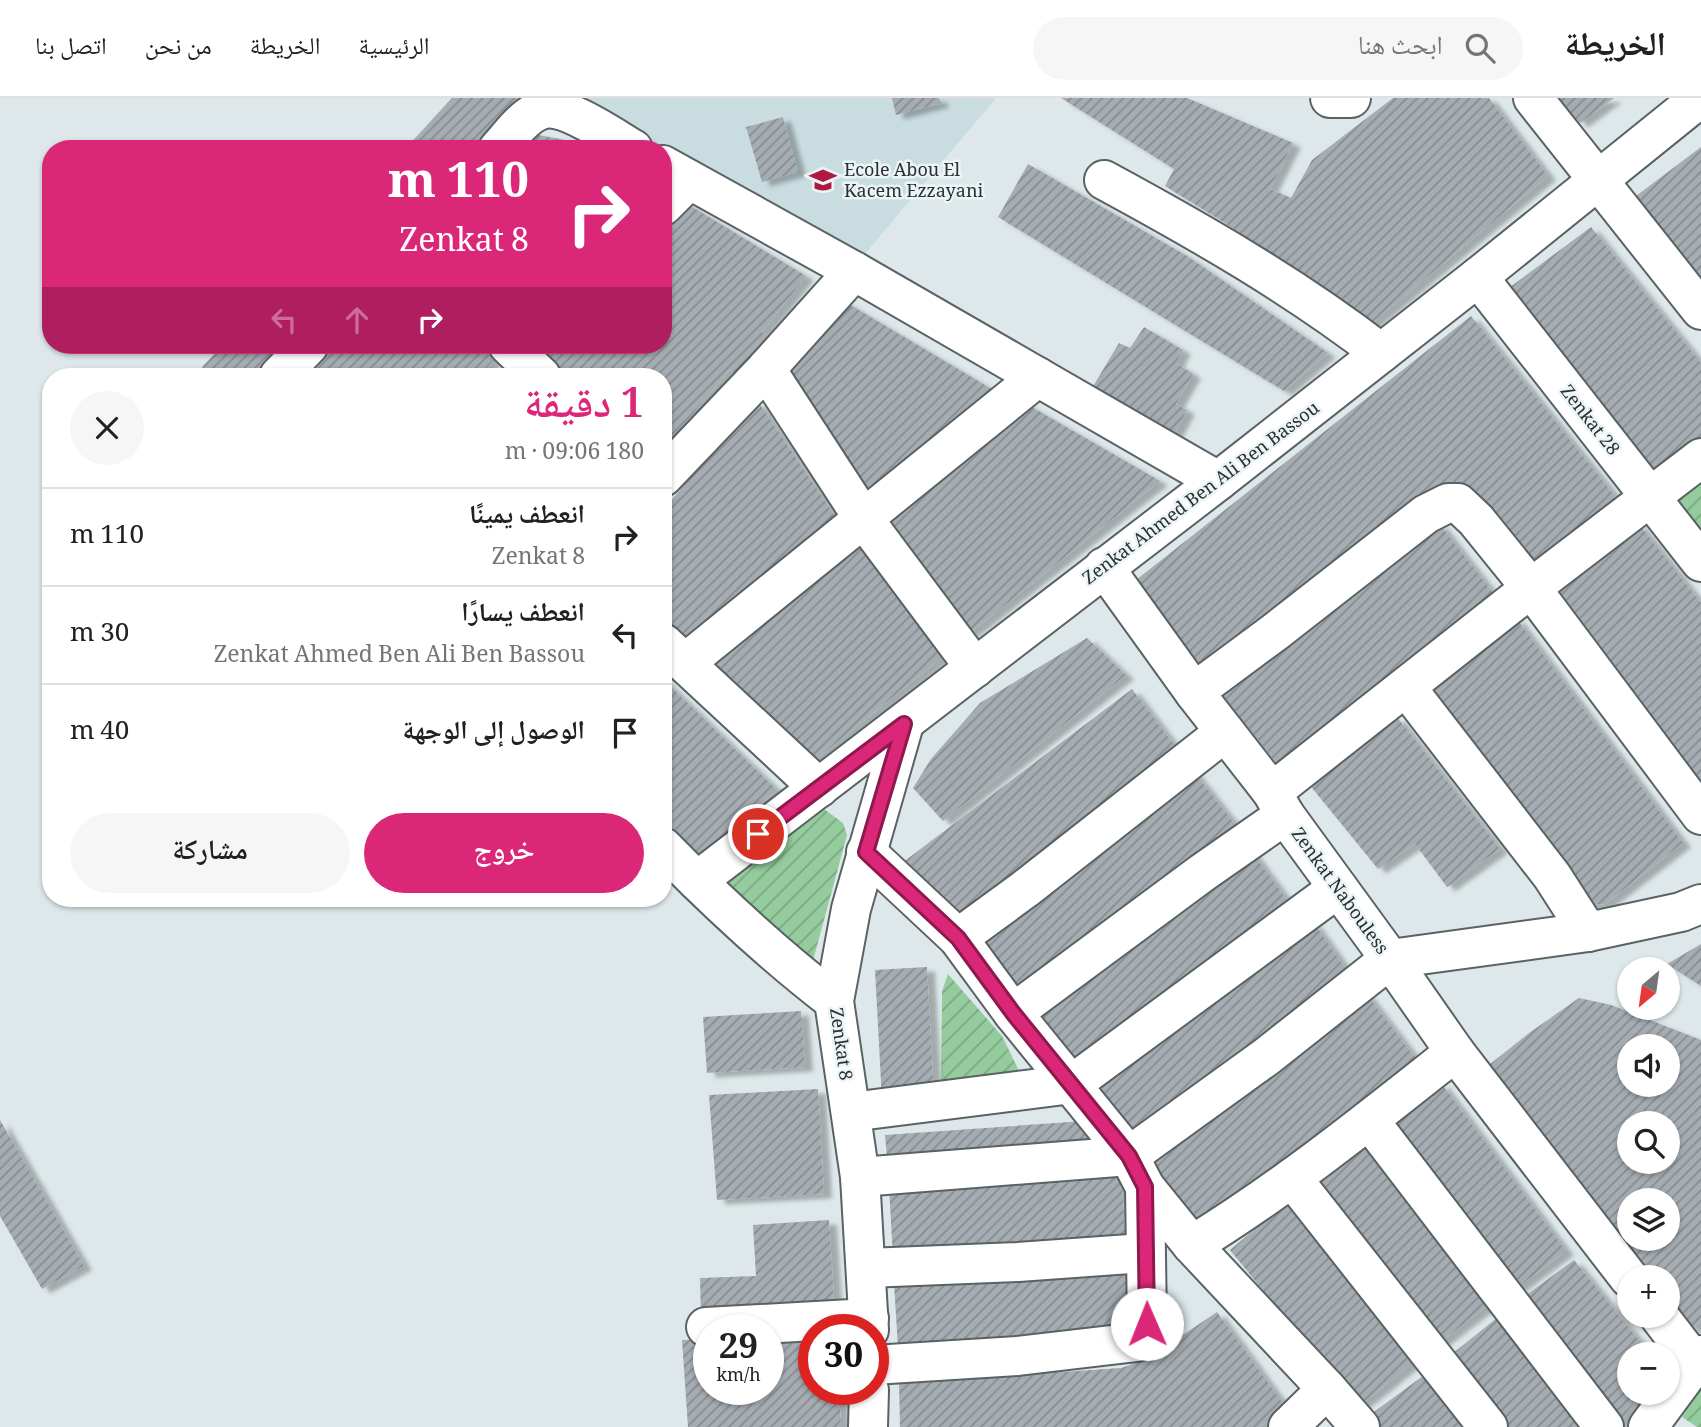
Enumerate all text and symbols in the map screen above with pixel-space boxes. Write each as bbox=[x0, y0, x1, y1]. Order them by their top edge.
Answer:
search box bbox=[1033, 17, 1523, 80]
text: الخريطة bbox=[1565, 20, 1666, 76]
text: ابحث هنا bbox=[1358, 26, 1443, 70]
text: اتصل بنا bbox=[35, 28, 107, 69]
text: من نحن bbox=[145, 28, 212, 69]
text: الخريطة bbox=[250, 28, 320, 69]
text: الرئيسية bbox=[358, 28, 430, 69]
icon: search bbox=[1461, 29, 1499, 67]
text: 110 m bbox=[388, 145, 529, 228]
place label: Ecole Abou El Kacem Ezzayani bbox=[844, 157, 984, 208]
school or university icon: Ecole Abou El Kacem Ezzayani bbox=[808, 165, 838, 195]
icon: right bbox=[553, 168, 644, 259]
text: Zenkat 8 bbox=[399, 217, 529, 271]
icon: left bbox=[265, 301, 303, 339]
icon: ahead bbox=[338, 301, 376, 339]
icon: right bbox=[411, 301, 449, 339]
text: 1 دقيقة bbox=[524, 372, 644, 444]
street label: Zenkat 28 bbox=[1551, 379, 1626, 463]
button: close bbox=[70, 391, 144, 465]
street label: Zenkat Ahmed Ben Ali Ben Bassou bbox=[1077, 395, 1328, 594]
text: 180 m · 09:06 bbox=[505, 434, 644, 474]
text: انعطف يمينًا bbox=[469, 495, 585, 539]
text: 110 m bbox=[70, 515, 144, 559]
icon: right bbox=[606, 518, 644, 556]
text: Zenkat 8 bbox=[492, 539, 585, 579]
text: انعطف يسارًا bbox=[461, 593, 585, 637]
text: 30 m bbox=[70, 613, 129, 657]
icon: left bbox=[606, 616, 644, 654]
text: Zenkat Ahmed Ben Ali Ben Bassou bbox=[214, 637, 585, 677]
text: 40 m bbox=[70, 711, 129, 755]
text: الوصول إلى الوجهة bbox=[403, 711, 585, 755]
icon: arrive bbox=[606, 714, 644, 752]
pin bbox=[728, 804, 788, 864]
button: مشاركة bbox=[70, 813, 350, 893]
button: خروج bbox=[364, 813, 644, 893]
icon: arrive bbox=[739, 815, 777, 853]
street label: Zenkat Nabouless bbox=[1282, 822, 1395, 962]
north arrow bbox=[1617, 957, 1680, 1020]
map controls bbox=[1617, 957, 1680, 1405]
street label: Zenkat 8 bbox=[819, 1006, 859, 1082]
button: sound bbox=[1617, 1034, 1680, 1097]
button: search bbox=[1617, 1111, 1680, 1174]
button: layers bbox=[1617, 1188, 1680, 1251]
button: + bbox=[1617, 1265, 1680, 1328]
position arrow bbox=[1110, 1287, 1184, 1361]
speed limit sign: 30 bbox=[798, 1314, 889, 1405]
text: 29 bbox=[719, 1321, 758, 1380]
button: − bbox=[1617, 1342, 1680, 1405]
text: km/h bbox=[716, 1362, 761, 1392]

